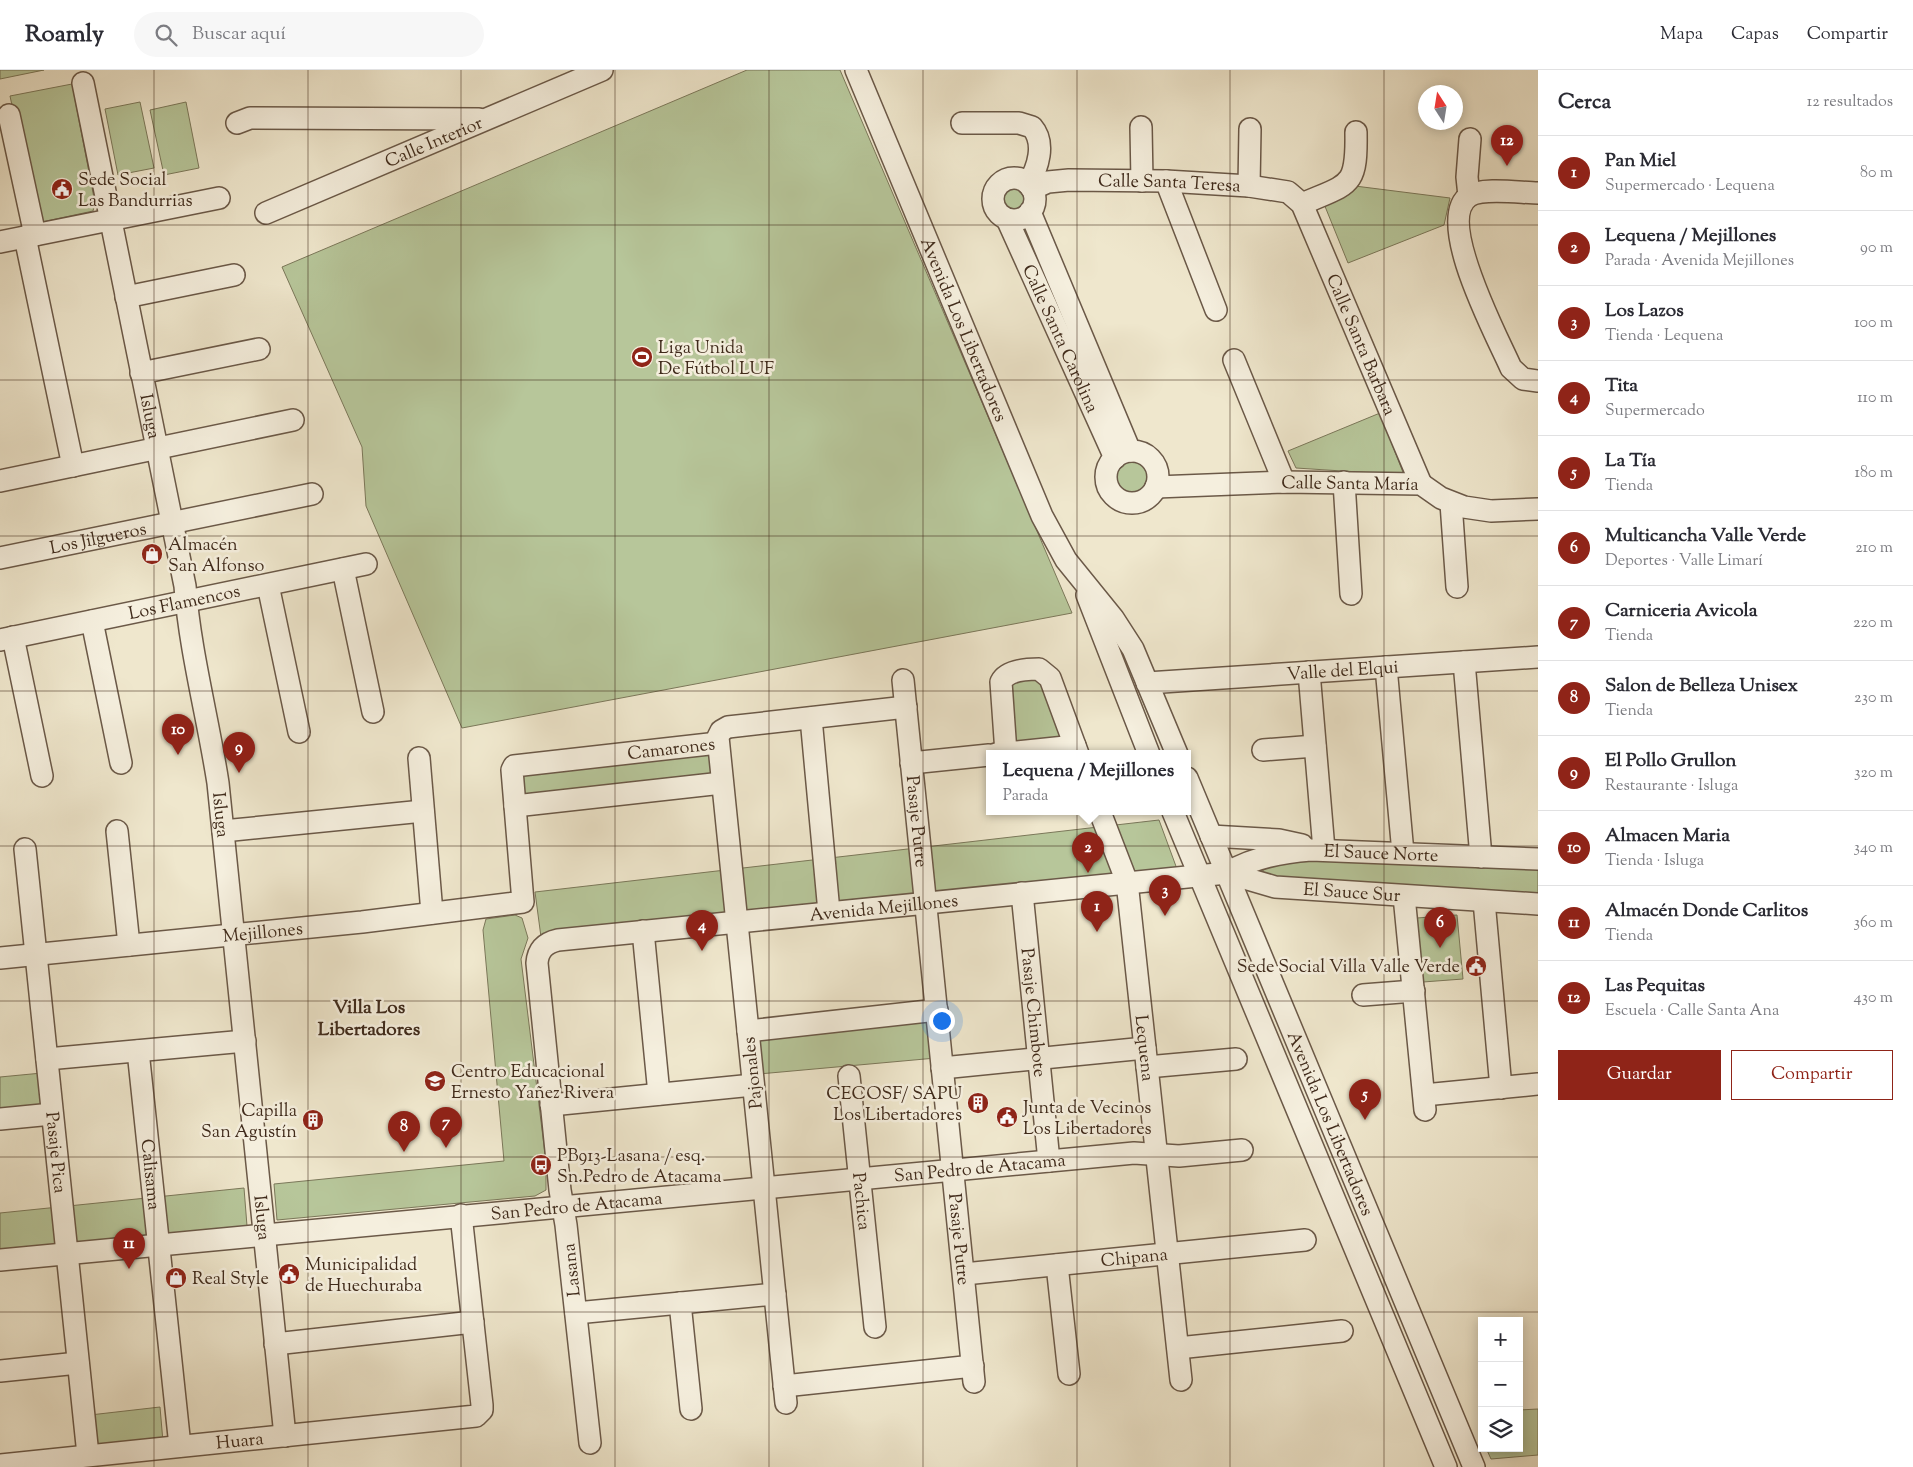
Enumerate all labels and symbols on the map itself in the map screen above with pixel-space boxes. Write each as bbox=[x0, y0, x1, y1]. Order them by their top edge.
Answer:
north arrow bbox=[1418, 85, 1463, 130]
street label: Calle Interior bbox=[381, 111, 487, 176]
pin: 12 bbox=[1491, 125, 1523, 166]
place label: Sede Social Las Bandurrias bbox=[78, 168, 193, 215]
street label: Calle Santa Teresa bbox=[1098, 169, 1241, 200]
public building icon: Sede Social Las Bandurrias bbox=[50, 177, 74, 201]
street label: Avenida Los Libertadores bbox=[912, 234, 1012, 426]
street label: Calle Santa Carolina bbox=[1014, 261, 1104, 418]
street label: Calle Santa Barbara bbox=[1318, 270, 1401, 420]
place label: Liga Unida De Fútbol LUF bbox=[658, 336, 774, 383]
sports icon: Liga Unida De Fútbol LUF bbox=[630, 345, 654, 369]
street label: Isluga bbox=[131, 392, 166, 441]
street label: Calle Santa María bbox=[1281, 471, 1419, 499]
street label: Los Jilgueros bbox=[48, 517, 149, 562]
place label: Almacén San Alfonso bbox=[168, 533, 265, 580]
shop icon: Almacén San Alfonso bbox=[140, 542, 164, 566]
street label: Los Flamencos bbox=[126, 579, 243, 628]
street label: Valle del Elqui bbox=[1286, 655, 1400, 689]
pin: 10 bbox=[162, 714, 194, 755]
pin: 9 bbox=[223, 732, 255, 773]
street label: Camarones bbox=[626, 732, 716, 768]
street label: Pasaje Putre bbox=[898, 774, 933, 869]
street label: Isluga bbox=[204, 791, 235, 839]
pin: 2 bbox=[1072, 832, 1104, 873]
street label: El Sauce Norte bbox=[1323, 840, 1439, 870]
pin: 3 bbox=[1149, 875, 1181, 916]
street label: El Sauce Sur bbox=[1302, 878, 1401, 910]
street label: Avenida Mejillones bbox=[808, 889, 959, 930]
pin: 1 bbox=[1081, 891, 1113, 932]
pin: 6 bbox=[1424, 907, 1456, 948]
pin: 4 bbox=[686, 910, 718, 951]
street label: Mejillones bbox=[222, 917, 304, 951]
street label: Pasaje Chimbote bbox=[1013, 947, 1051, 1078]
public building icon: Sede Social Villa Valle Verde bbox=[1464, 954, 1488, 978]
place label: Sede Social Villa Valle Verde bbox=[1237, 955, 1460, 981]
district label: Villa Los Libertadores bbox=[318, 995, 421, 1044]
your location bbox=[929, 1008, 955, 1034]
street label: Lequena bbox=[1126, 1014, 1160, 1083]
street label: Avenida Los Libertadores bbox=[1279, 1028, 1379, 1220]
street label: Pajonales bbox=[737, 1036, 771, 1110]
place label: Centro Educacional Ernesto Yañez Rivera bbox=[451, 1060, 614, 1107]
school or university icon: Centro Educacional Ernesto Yañez Rivera bbox=[423, 1069, 447, 1093]
pin: 5 bbox=[1349, 1079, 1381, 1120]
place label: CECOSF/ SAPU Los Libertadores bbox=[826, 1082, 962, 1129]
building icon: CECOSF/ SAPU Los Libertadores bbox=[966, 1091, 990, 1115]
place label: Junta de Vecinos Los Libertadores bbox=[1022, 1096, 1152, 1143]
place label: Capilla San Agustín bbox=[201, 1099, 297, 1146]
public building icon: Junta de Vecinos Los Libertadores bbox=[995, 1105, 1019, 1129]
pin: 7 bbox=[430, 1107, 462, 1148]
building icon: Capilla San Agustín bbox=[301, 1108, 325, 1132]
street label: Pasaje Pica bbox=[37, 1110, 72, 1195]
pin: 8 bbox=[388, 1111, 420, 1152]
street label: Calisama bbox=[132, 1138, 166, 1211]
place label: PB913-Lasana / esq. Sn.Pedro de Atacama bbox=[557, 1144, 722, 1191]
street label: San Pedro de Atacama bbox=[893, 1149, 1067, 1191]
bus stop icon: PB913-Lasana / esq. Sn.Pedro de Atacama bbox=[529, 1153, 553, 1177]
street label: Pachica bbox=[844, 1171, 876, 1232]
street label: San Pedro de Atacama bbox=[490, 1187, 664, 1229]
street label: Pasaje Putre bbox=[940, 1192, 975, 1287]
street label: Isluga bbox=[245, 1194, 276, 1242]
pin: 11 bbox=[113, 1228, 145, 1269]
street label: Lasana bbox=[557, 1242, 589, 1298]
street label: Chipana bbox=[1100, 1243, 1169, 1275]
place label: Municipalidad de Huechuraba bbox=[305, 1253, 422, 1300]
public building icon: Municipalidad de Huechuraba bbox=[277, 1262, 301, 1286]
shop icon: Real Style bbox=[164, 1266, 188, 1290]
place label: Real Style bbox=[192, 1267, 269, 1293]
street label: Huara bbox=[215, 1427, 265, 1458]

